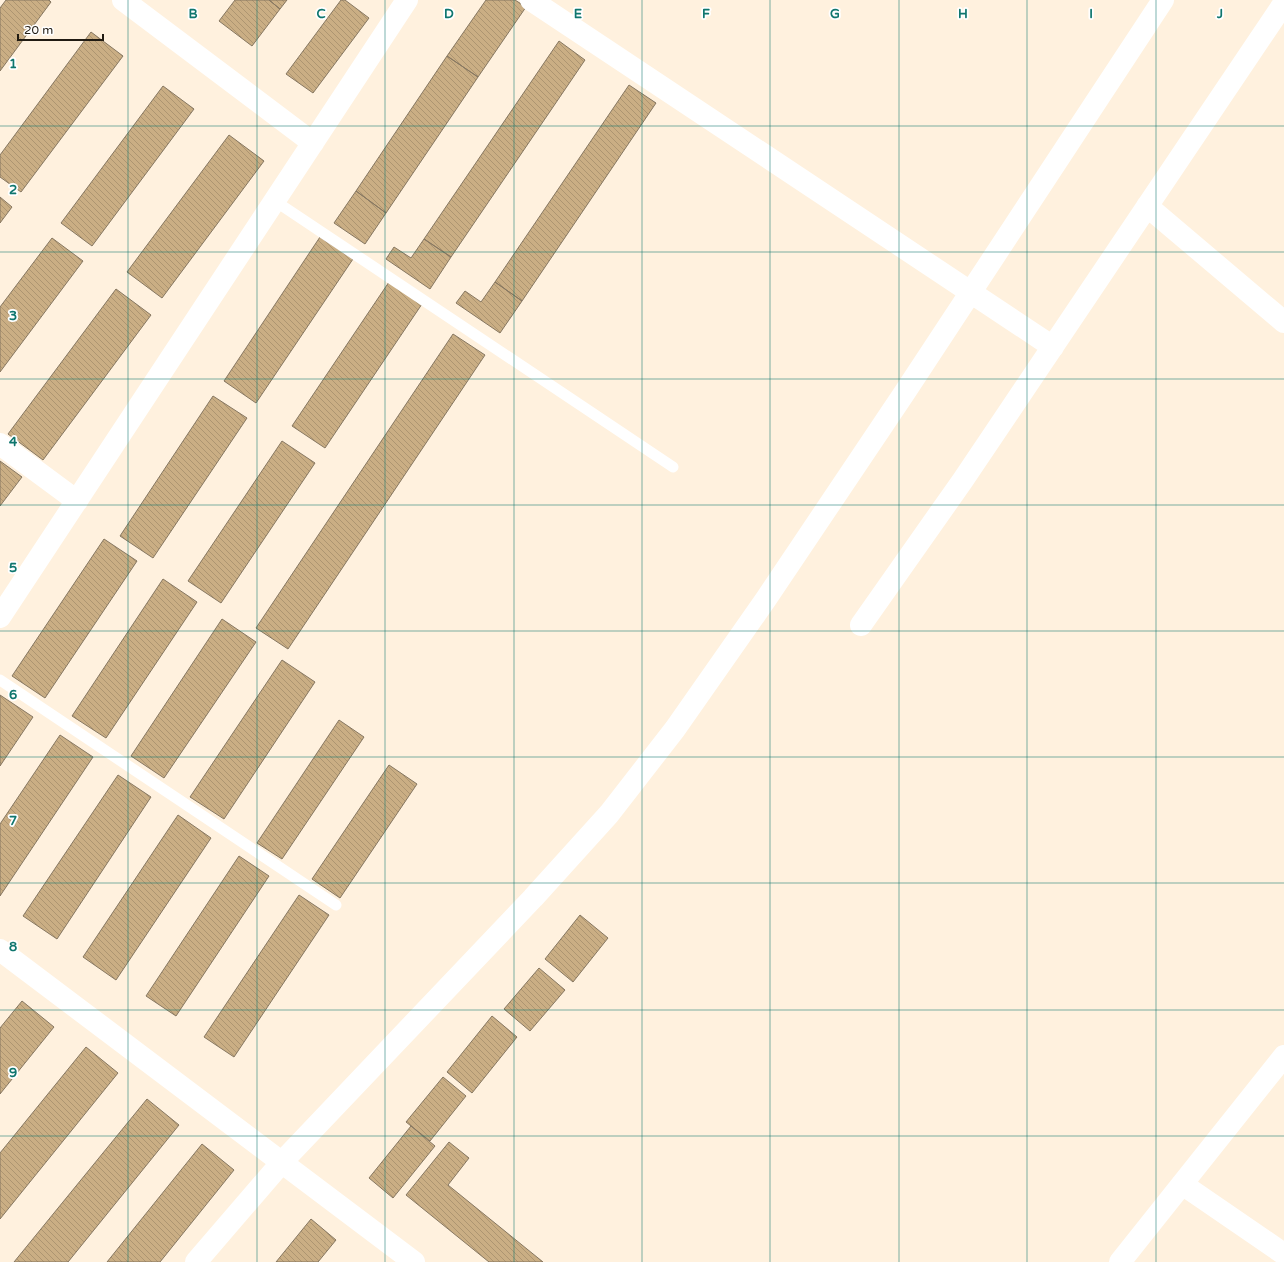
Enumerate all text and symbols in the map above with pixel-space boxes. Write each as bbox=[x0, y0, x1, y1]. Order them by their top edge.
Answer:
text: B bbox=[188, 6, 198, 22]
text: C bbox=[316, 6, 326, 22]
text: D bbox=[444, 6, 454, 22]
text: E bbox=[574, 6, 582, 22]
text: F bbox=[702, 6, 710, 22]
text: G bbox=[830, 6, 840, 22]
text: H bbox=[958, 6, 968, 22]
text: I bbox=[1089, 6, 1093, 22]
text: J bbox=[1216, 6, 1223, 22]
scale bar bbox=[18, 16, 103, 42]
text: 20 m bbox=[24, 23, 53, 37]
text: 1 bbox=[9, 56, 17, 72]
text: 2 bbox=[9, 182, 17, 198]
text: 3 bbox=[9, 308, 17, 324]
text: 4 bbox=[9, 434, 18, 450]
text: 5 bbox=[9, 560, 17, 576]
text: 6 bbox=[9, 687, 17, 703]
text: 7 bbox=[9, 813, 17, 829]
text: 8 bbox=[9, 939, 17, 955]
text: 9 bbox=[9, 1065, 17, 1081]

